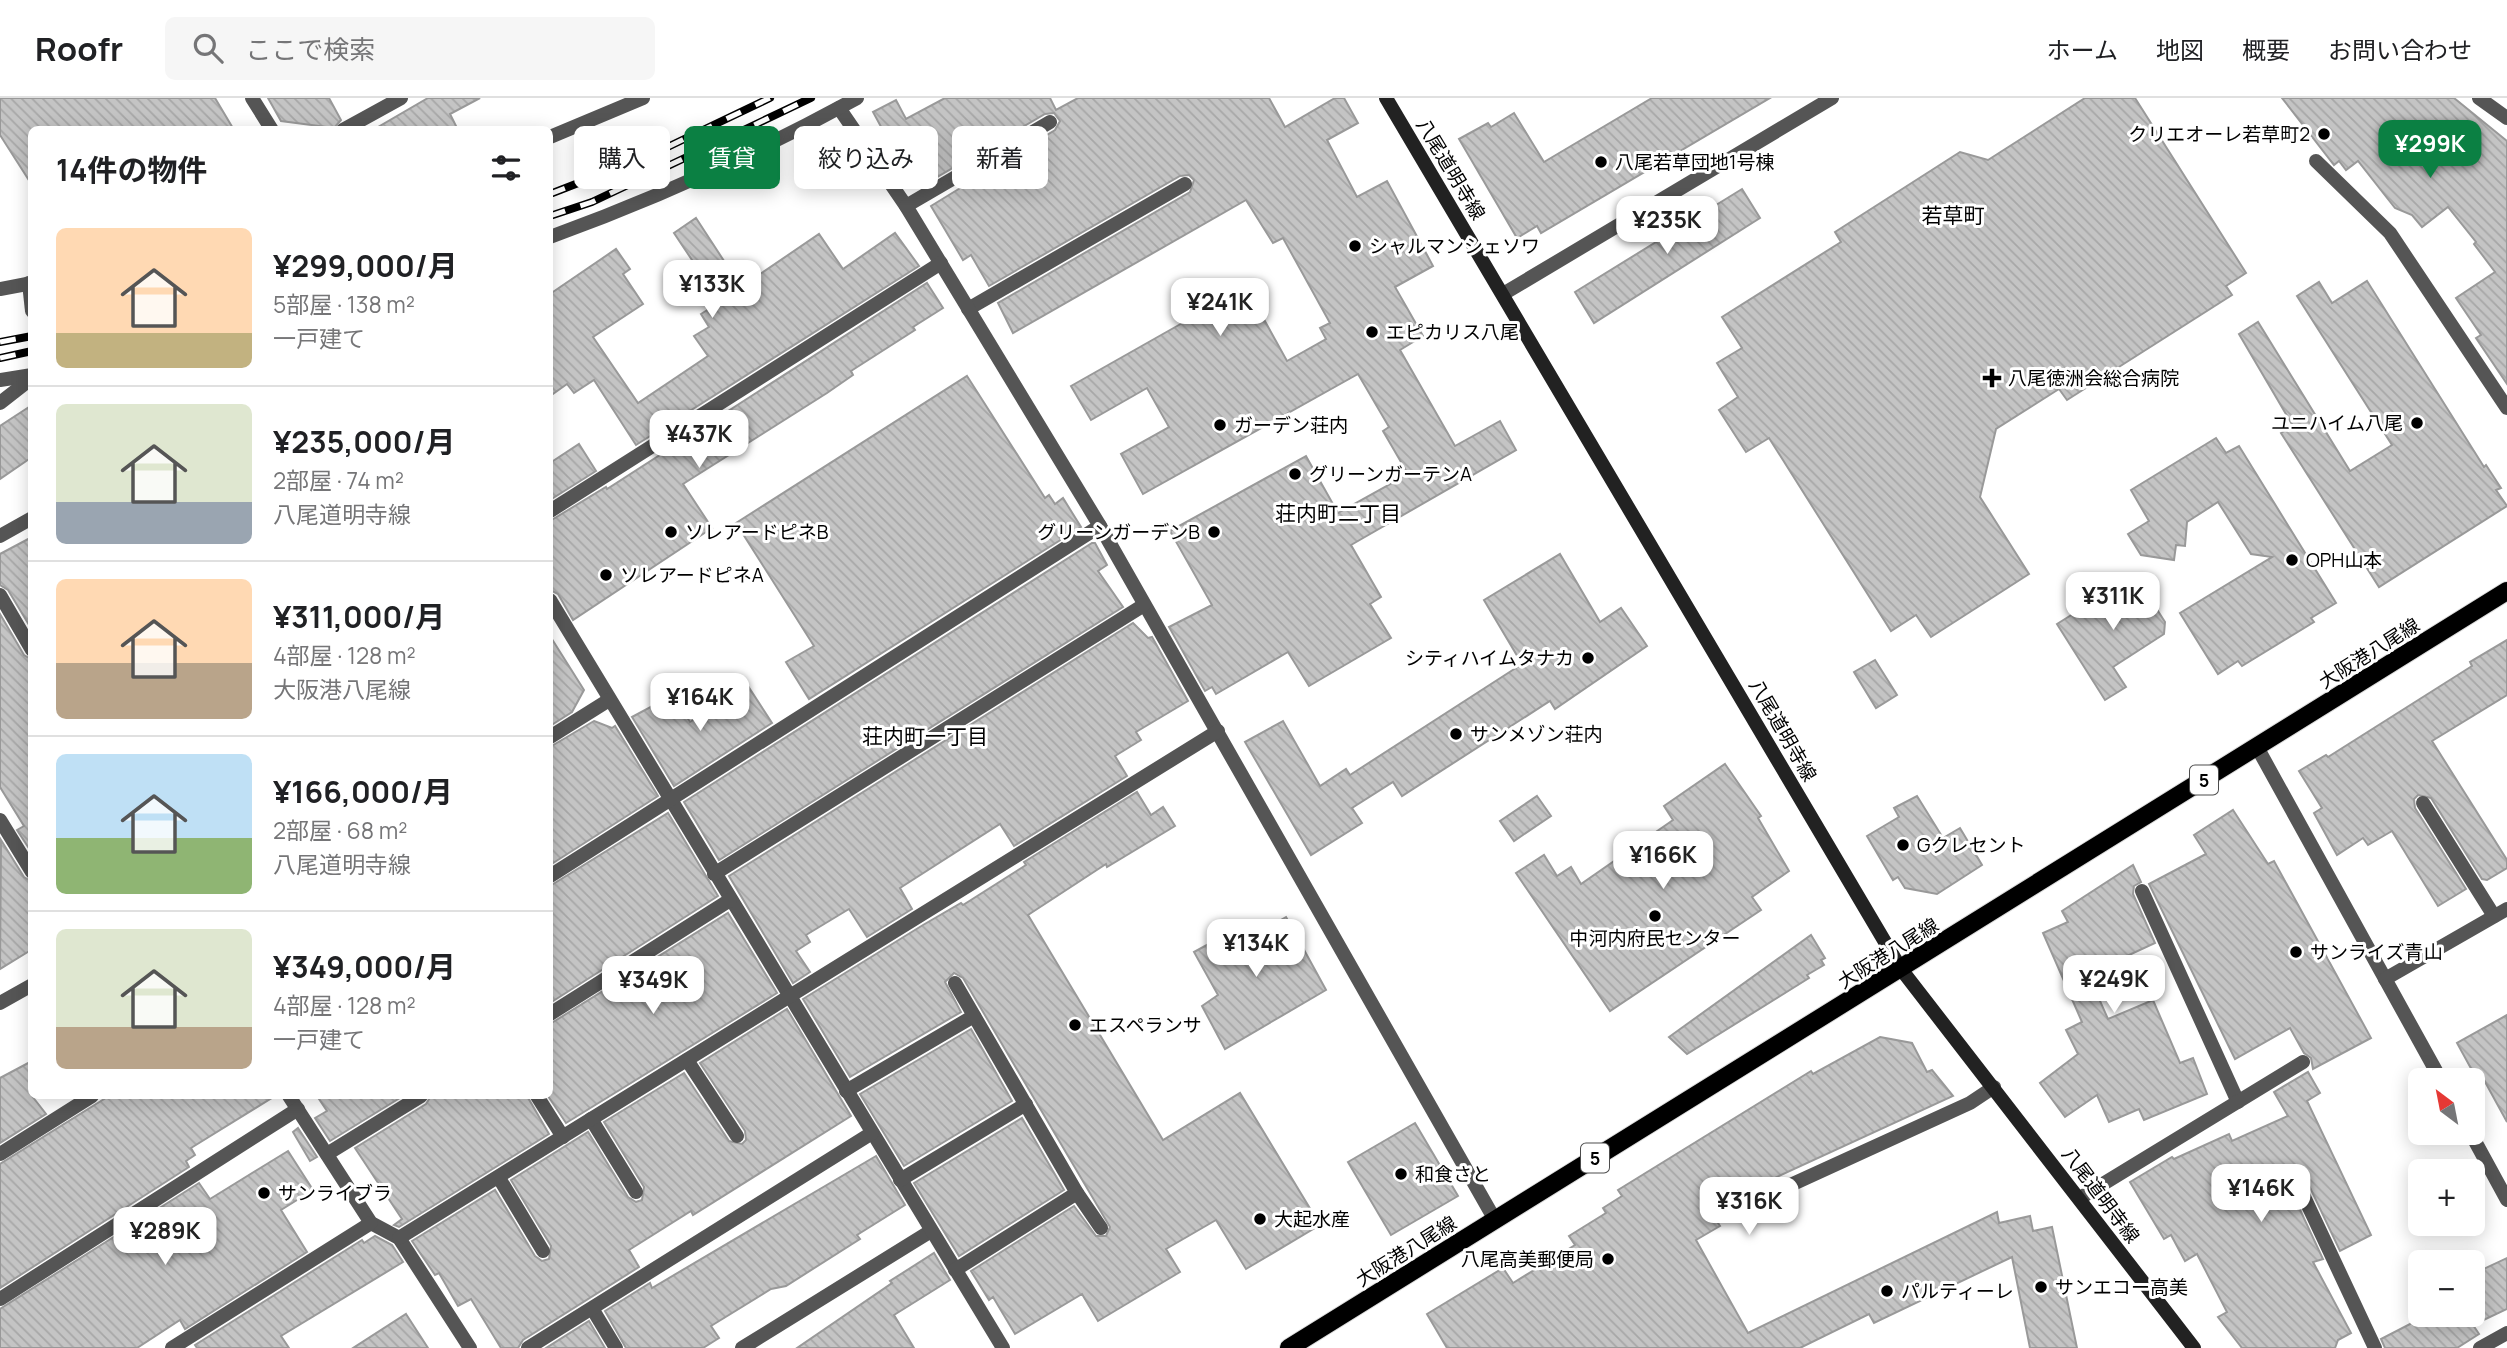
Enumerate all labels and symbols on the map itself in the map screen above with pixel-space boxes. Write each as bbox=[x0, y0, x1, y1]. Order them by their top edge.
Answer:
street label: 八尾道明寺線 bbox=[1410, 113, 1492, 225]
pin: ¥299K bbox=[2381, 120, 2479, 180]
place label: クリエオーレ若草町2 bbox=[2128, 121, 2310, 147]
marker: クリエオーレ若草町2 bbox=[2316, 126, 2332, 142]
place label: 八尾若草団地1号棟 bbox=[1615, 149, 1774, 175]
marker: 八尾若草団地1号棟 bbox=[1593, 154, 1609, 170]
pin: ¥235K bbox=[1618, 197, 1716, 256]
district label: 若草町 bbox=[1922, 201, 1985, 229]
place label: シャルマンシェソワ bbox=[1369, 233, 1540, 259]
marker: シャルマンシェソワ bbox=[1347, 238, 1363, 254]
pin: ¥133K bbox=[663, 260, 761, 320]
pin: ¥241K bbox=[1171, 278, 1269, 338]
place label: エピカリス八尾 bbox=[1386, 319, 1519, 345]
marker: エピカリス八尾 bbox=[1364, 324, 1380, 340]
place label: 八尾徳洲会総合病院 bbox=[2008, 365, 2179, 391]
marker: 八尾徳洲会総合病院 bbox=[1982, 368, 2002, 388]
pin: ¥437K bbox=[650, 410, 748, 470]
place label: ユニハイム八尾 bbox=[2271, 410, 2403, 436]
place label: ガーデン荘内 bbox=[1234, 412, 1348, 438]
marker: ユニハイム八尾 bbox=[2409, 415, 2425, 431]
marker: ガーデン荘内 bbox=[1212, 417, 1228, 433]
place label: グリーンガーテンA bbox=[1309, 461, 1472, 487]
marker: グリーンガーテンA bbox=[1287, 466, 1303, 482]
district label: 荘内町二丁目 bbox=[1275, 499, 1401, 527]
place label: ソレアードピネB bbox=[685, 519, 829, 545]
place label: グリーンガーデンB bbox=[1037, 519, 1200, 545]
marker: ソレアードピネB bbox=[663, 524, 679, 540]
marker: グリーンガーデンB bbox=[1206, 524, 1222, 540]
place label: OPH山本 bbox=[2306, 547, 2382, 573]
marker: OPH山本 bbox=[2284, 552, 2300, 568]
place label: ソレアードピネA bbox=[620, 562, 764, 588]
marker: ソレアードピネA bbox=[598, 567, 614, 583]
pin: ¥311K bbox=[2064, 573, 2162, 632]
street label: 大阪港八尾線 bbox=[2314, 612, 2424, 694]
place label: シティハイムタナカ bbox=[1405, 645, 1574, 671]
marker: シティハイムタナカ bbox=[1580, 650, 1596, 666]
pin: ¥164K bbox=[651, 674, 749, 733]
street label: 八尾道明寺線 bbox=[1743, 674, 1823, 786]
place label: サンメゾン荘内 bbox=[1470, 721, 1602, 747]
district label: 荘内町一丁目 bbox=[862, 722, 988, 750]
marker: サンメゾン荘内 bbox=[1448, 726, 1464, 742]
road number: 5 bbox=[2190, 766, 2218, 794]
pin: ¥166K bbox=[1614, 832, 1712, 891]
place label: Gクレセント bbox=[1917, 832, 2025, 858]
marker: Gクレセント bbox=[1895, 837, 1911, 853]
marker: 中河内府民センター bbox=[1647, 908, 1663, 924]
street label: 大阪港八尾線 bbox=[1833, 912, 1943, 994]
pin: ¥134K bbox=[1207, 920, 1305, 979]
place label: 中河内府民センター bbox=[1569, 925, 1741, 951]
place label: サンライズ青山 bbox=[2310, 939, 2442, 965]
marker: サンライズ青山 bbox=[2288, 944, 2304, 960]
pin: ¥349K bbox=[604, 956, 702, 1016]
pin: ¥249K bbox=[2065, 956, 2163, 1015]
place label: エスペランサ bbox=[1089, 1012, 1202, 1038]
marker: エスペランサ bbox=[1067, 1017, 1083, 1033]
north arrow bbox=[2408, 1068, 2485, 1144]
street label: 八尾道明寺線 bbox=[2056, 1142, 2146, 1248]
road number: 5 bbox=[1581, 1143, 1609, 1172]
place label: 和食さと bbox=[1415, 1161, 1491, 1187]
pin: ¥146K bbox=[2212, 1164, 2310, 1224]
marker: 和食さと bbox=[1393, 1166, 1409, 1182]
pin: ¥316K bbox=[1700, 1178, 1798, 1237]
place label: サンライブラ bbox=[278, 1180, 392, 1206]
marker: サンライブラ bbox=[256, 1185, 272, 1201]
place label: 大起水産 bbox=[1274, 1206, 1350, 1232]
pin: ¥289K bbox=[116, 1208, 214, 1267]
street label: 大阪港八尾線 bbox=[1351, 1210, 1461, 1292]
marker: 大起水産 bbox=[1252, 1211, 1268, 1227]
place label: 八尾高美郵便局 bbox=[1461, 1246, 1594, 1272]
marker: 八尾高美郵便局 bbox=[1600, 1251, 1616, 1267]
place label: サンエコー高美 bbox=[2055, 1274, 2188, 1300]
place label: パルティーレ bbox=[1901, 1278, 2014, 1304]
marker: サンエコー高美 bbox=[2033, 1279, 2049, 1295]
marker: パルティーレ bbox=[1879, 1283, 1895, 1299]

